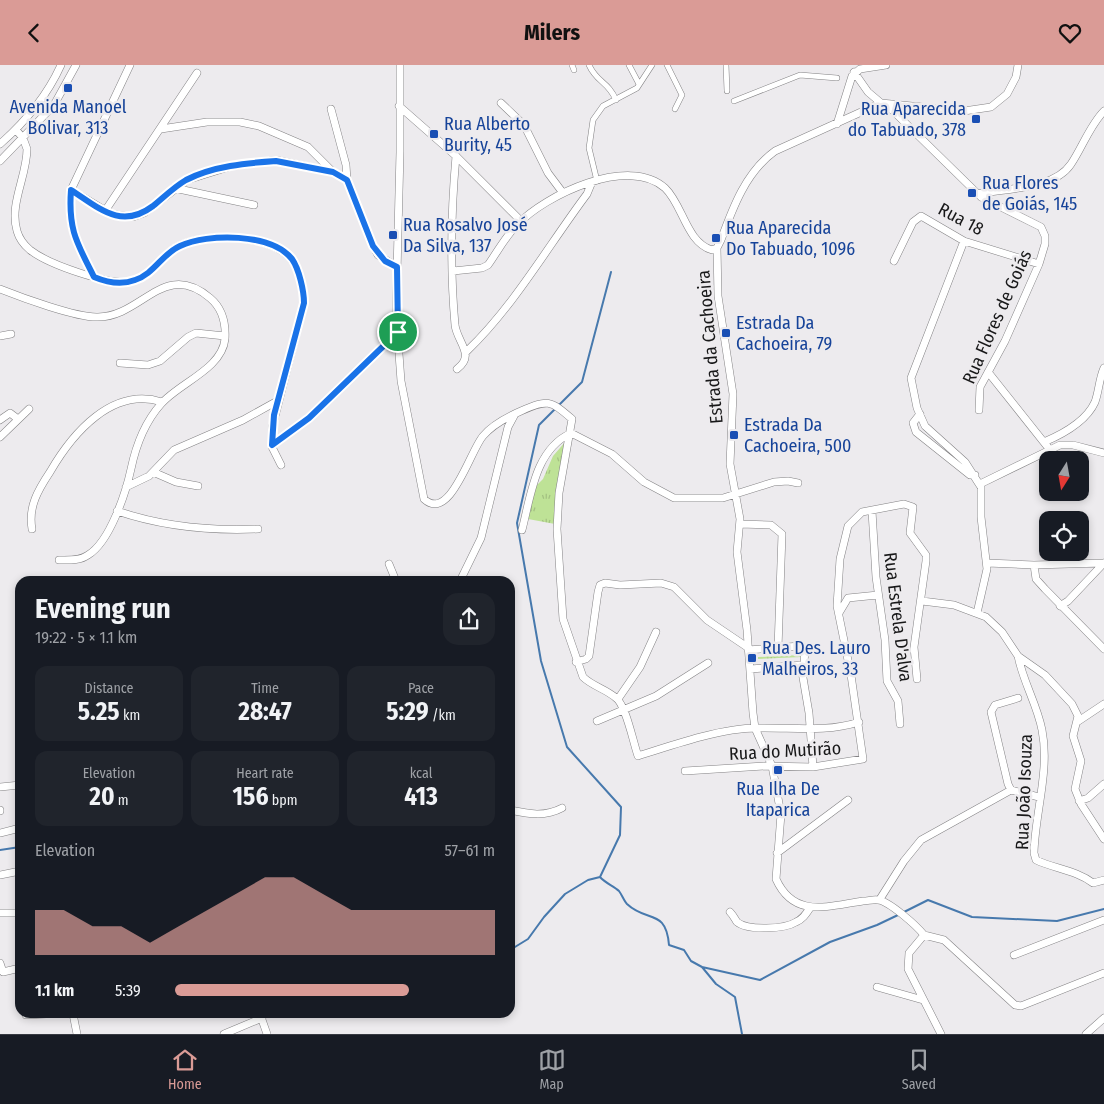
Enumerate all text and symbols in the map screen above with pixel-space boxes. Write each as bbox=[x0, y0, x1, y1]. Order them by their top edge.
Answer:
icon: back bbox=[20, 19, 48, 47]
text: Milers bbox=[524, 19, 580, 46]
icon: heart bbox=[1056, 19, 1084, 47]
marker: Avenida Manoel Bolivar, 313 bbox=[62, 82, 74, 94]
place label: Avenida Manoel Bolivar, 313 bbox=[9, 96, 127, 139]
place label: Rua Aparecida do Tabuado, 378 bbox=[848, 98, 966, 141]
place label: Rua Alberto Burity, 45 bbox=[444, 113, 530, 156]
marker: Rua Aparecida do Tabuado, 378 bbox=[970, 113, 982, 125]
marker: Rua Alberto Burity, 45 bbox=[428, 128, 440, 140]
place label: Rua Flores de Goiás, 145 bbox=[982, 172, 1077, 215]
marker: Rua Flores de Goiás, 145 bbox=[966, 187, 978, 199]
street label: Rua 18 bbox=[935, 198, 987, 240]
place label: Rua Rosalvo José Da Silva, 137 bbox=[403, 214, 528, 257]
place label: Rua Aparecida Do Tabuado, 1096 bbox=[726, 217, 855, 260]
marker: Rua Rosalvo José Da Silva, 137 bbox=[387, 229, 399, 241]
marker: Rua Aparecida Do Tabuado, 1096 bbox=[710, 232, 722, 244]
street label: Rua Flores de Goiás bbox=[958, 246, 1036, 387]
street label: Estrada da Cachoeira bbox=[692, 269, 728, 425]
pin bbox=[377, 311, 419, 353]
place label: Estrada Da Cachoeira, 79 bbox=[736, 312, 832, 355]
icon: arrive bbox=[384, 318, 412, 346]
marker: Estrada Da Cachoeira, 79 bbox=[720, 327, 732, 339]
place label: Estrada Da Cachoeira, 500 bbox=[744, 414, 851, 457]
marker: Estrada Da Cachoeira, 500 bbox=[728, 429, 740, 441]
north arrow bbox=[1039, 451, 1089, 501]
map controls bbox=[1039, 451, 1089, 561]
button: locate bbox=[1039, 511, 1089, 561]
street label: Rua Estrela D'alva bbox=[879, 551, 917, 683]
text: Evening run bbox=[35, 592, 171, 625]
button: share bbox=[443, 593, 495, 645]
text: 19:22 · 5 × 1.1 km bbox=[35, 628, 137, 647]
place label: Rua Des. Lauro Malheiros, 33 bbox=[762, 637, 871, 680]
marker: Rua Des. Lauro Malheiros, 33 bbox=[746, 652, 758, 664]
text: Distance bbox=[85, 680, 134, 697]
text: Time bbox=[251, 680, 279, 697]
text: Pace bbox=[408, 680, 434, 697]
text: 5.25 bbox=[78, 697, 120, 727]
text: 28:47 bbox=[238, 697, 292, 727]
text: 5:29 bbox=[386, 697, 429, 727]
text: km bbox=[120, 707, 140, 724]
text: /km bbox=[429, 707, 456, 724]
street label: Rua João Isouza bbox=[1011, 733, 1037, 850]
street label: Rua do Mutirão bbox=[728, 737, 842, 765]
marker: Rua Ilha De Itaparica bbox=[772, 764, 784, 776]
text: Elevation bbox=[83, 765, 135, 782]
text: Heart rate bbox=[236, 765, 294, 782]
text: kcal bbox=[410, 765, 432, 782]
place label: Rua Ilha De Itaparica bbox=[736, 778, 820, 821]
text: 20 bbox=[89, 782, 115, 812]
text: 156 bbox=[233, 782, 268, 812]
text: 413 bbox=[404, 782, 438, 812]
text: m bbox=[115, 792, 129, 809]
text: bpm bbox=[268, 792, 297, 809]
text: Elevation bbox=[35, 841, 95, 860]
text: 57–61 m bbox=[444, 841, 495, 860]
text: 1.1 km bbox=[35, 981, 74, 1000]
text: 5:39 bbox=[115, 981, 141, 1000]
tab: Home bbox=[168, 1046, 202, 1093]
tab: Map bbox=[538, 1046, 566, 1093]
tab: Saved bbox=[902, 1046, 936, 1093]

